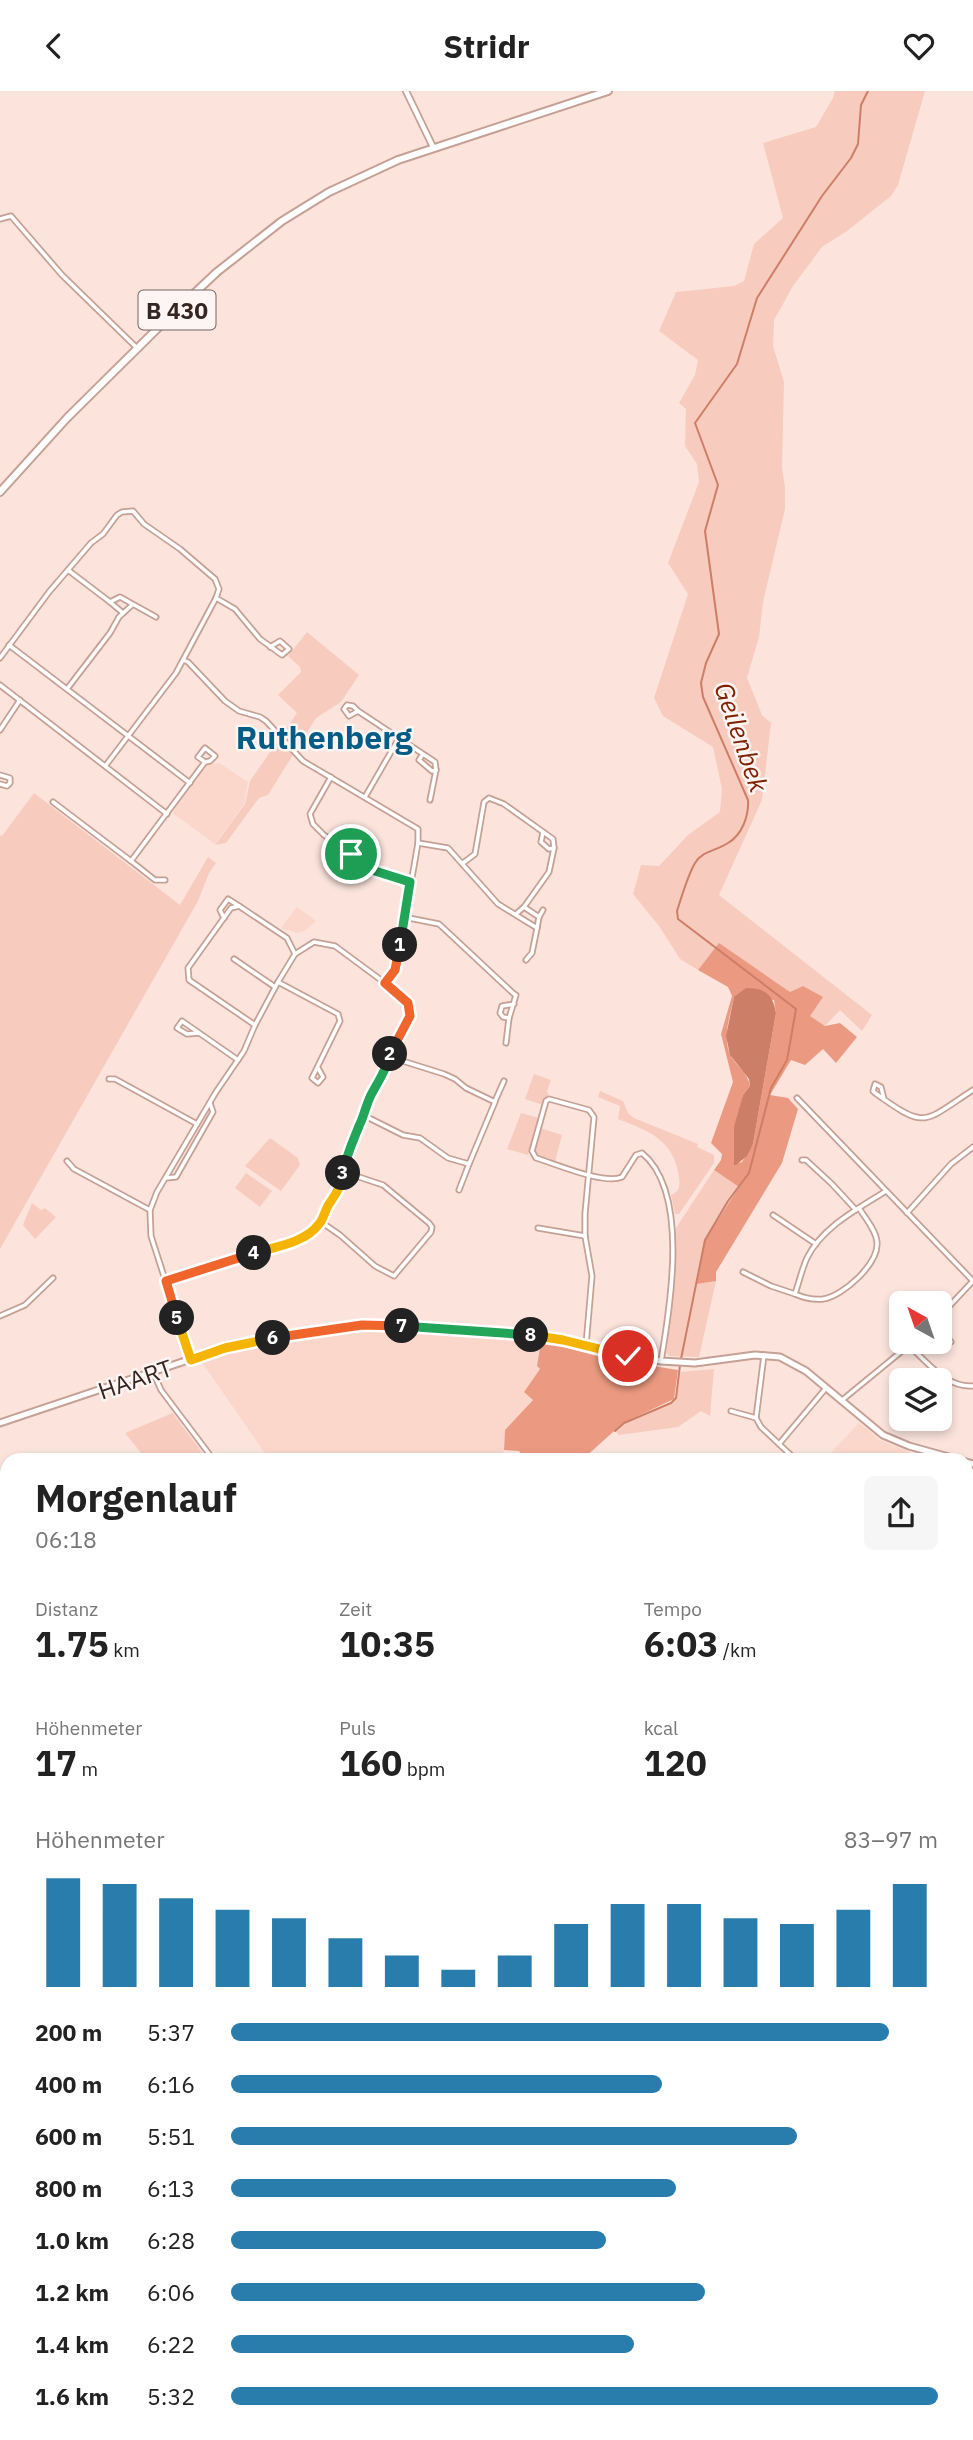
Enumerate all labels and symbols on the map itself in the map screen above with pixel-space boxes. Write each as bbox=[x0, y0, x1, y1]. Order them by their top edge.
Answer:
road number: B 430 bbox=[138, 291, 216, 329]
water label: Geilenbek bbox=[707, 678, 777, 797]
district label: Ruthenberg bbox=[236, 716, 413, 758]
pin bbox=[321, 824, 381, 884]
pin: 1 bbox=[382, 927, 418, 963]
pin: 2 bbox=[372, 1037, 408, 1072]
pin: 3 bbox=[326, 1155, 360, 1191]
pin: 4 bbox=[236, 1235, 272, 1271]
north arrow bbox=[889, 1291, 952, 1355]
pin: 5 bbox=[160, 1301, 194, 1335]
pin: 7 bbox=[384, 1309, 420, 1343]
pin: 8 bbox=[514, 1317, 548, 1353]
pin: 6 bbox=[256, 1321, 290, 1355]
pin bbox=[598, 1326, 658, 1386]
street label: HAART bbox=[94, 1351, 177, 1407]

